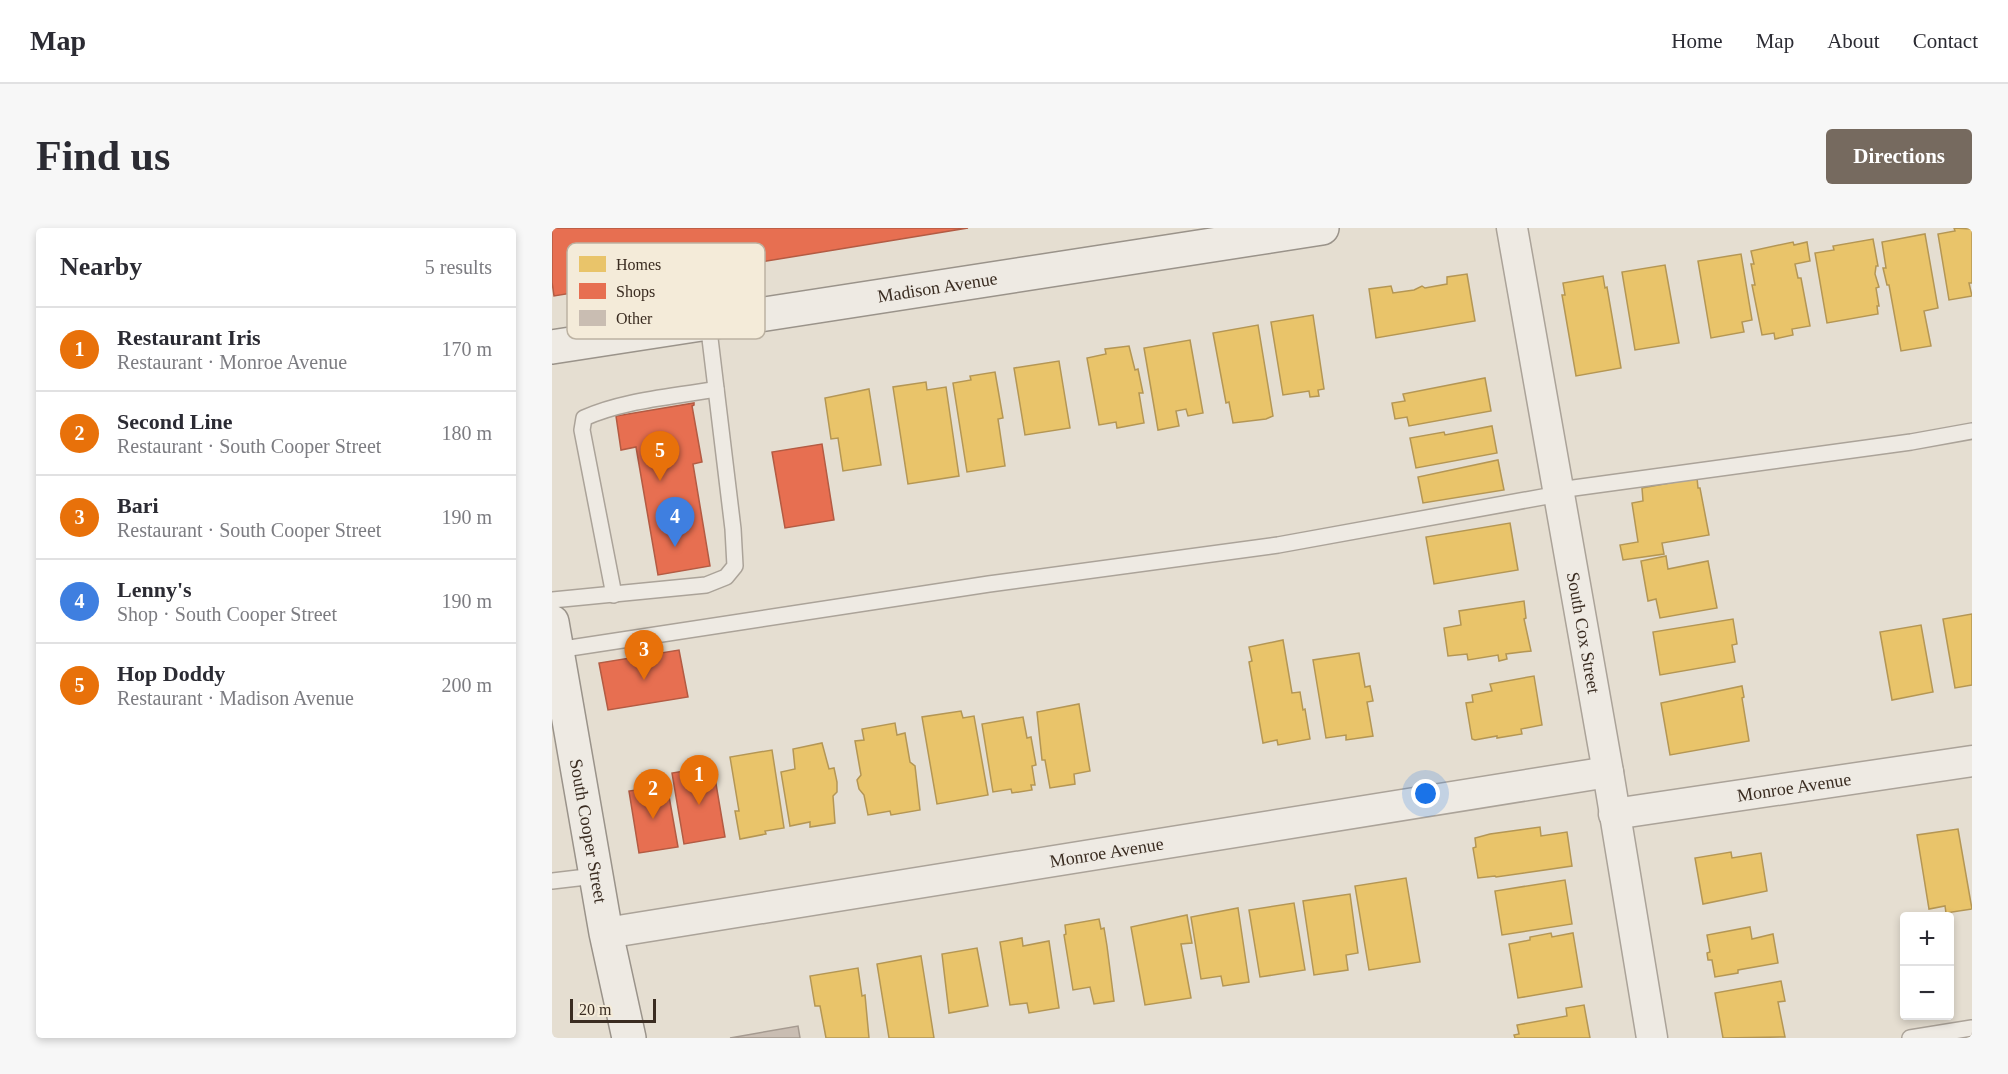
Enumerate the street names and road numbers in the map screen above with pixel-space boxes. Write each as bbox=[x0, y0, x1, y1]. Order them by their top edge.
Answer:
street label: Madison Avenue bbox=[876, 268, 999, 307]
street label: South Cox Street bbox=[1563, 570, 1604, 695]
street label: South Cooper Street bbox=[566, 757, 611, 905]
street label: Monroe Avenue bbox=[1736, 769, 1852, 806]
street label: Monroe Avenue bbox=[1048, 834, 1165, 872]

